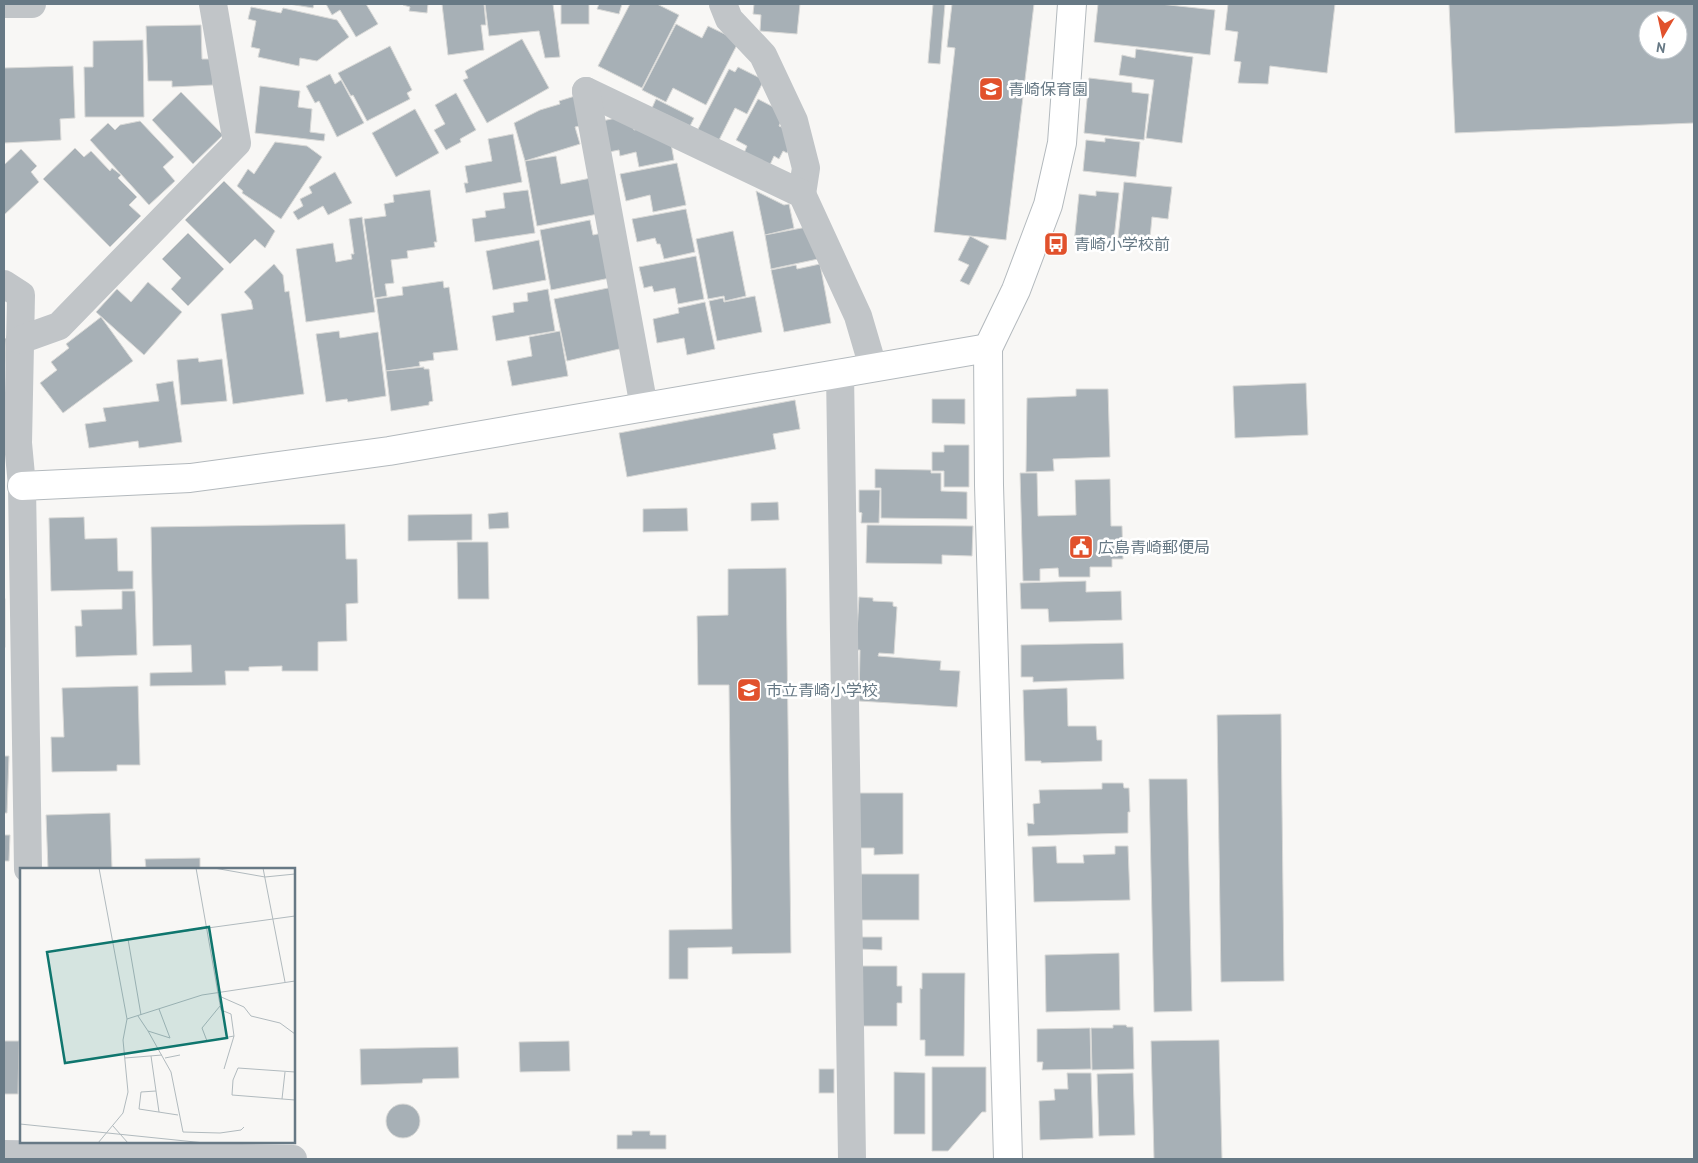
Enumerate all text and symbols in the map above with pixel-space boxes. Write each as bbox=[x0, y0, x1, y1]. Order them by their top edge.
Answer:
north arrow bbox=[1638, 10, 1688, 60]
text: N bbox=[1655, 38, 1667, 57]
school or university icon: 青崎保育園 bbox=[978, 76, 1004, 102]
place label: 青崎保育園 bbox=[1008, 79, 1088, 99]
bus stop icon: 青崎小学校前 bbox=[1043, 231, 1069, 257]
place label: 青崎小学校前 bbox=[1074, 234, 1170, 254]
public building icon: 広島青崎郵便局 bbox=[1068, 534, 1094, 560]
place label: 広島青崎郵便局 bbox=[1098, 537, 1210, 557]
school or university icon: 市立青崎小学校 bbox=[736, 677, 762, 703]
place label: 市立青崎小学校 bbox=[766, 680, 878, 700]
inset map bbox=[20, 868, 295, 1143]

